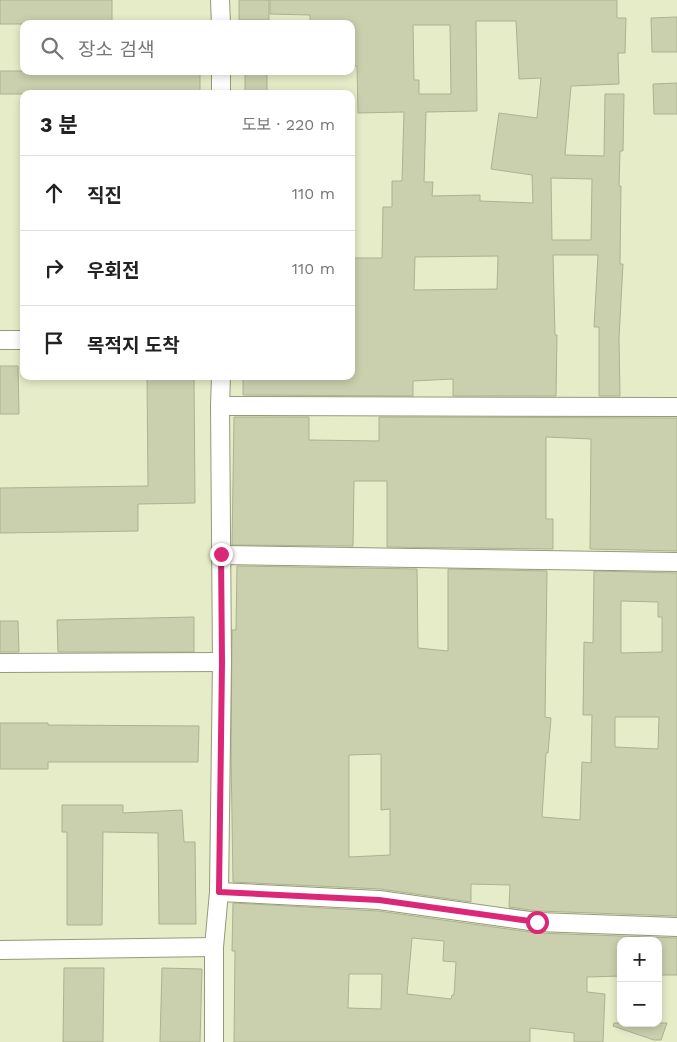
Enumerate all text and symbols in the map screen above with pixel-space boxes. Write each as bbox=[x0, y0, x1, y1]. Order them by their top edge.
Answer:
search box bbox=[20, 20, 355, 75]
icon: search bbox=[38, 34, 66, 62]
text: 장소 검색 bbox=[78, 38, 154, 61]
text: 3 분 bbox=[40, 112, 78, 137]
text: 도보 · 220 m bbox=[242, 115, 335, 134]
icon: ahead bbox=[40, 179, 68, 207]
text: 직진 bbox=[87, 184, 122, 207]
text: 110 m bbox=[292, 184, 335, 203]
icon: right bbox=[40, 254, 68, 282]
text: 우회전 bbox=[87, 259, 139, 282]
text: 110 m bbox=[292, 259, 335, 278]
icon: arrive bbox=[40, 329, 68, 357]
text: 목적지 도착 bbox=[87, 334, 180, 357]
route end bbox=[210, 543, 233, 566]
route start bbox=[526, 911, 549, 934]
map controls bbox=[617, 937, 662, 1027]
button: + bbox=[617, 937, 662, 982]
button: − bbox=[617, 982, 662, 1027]

